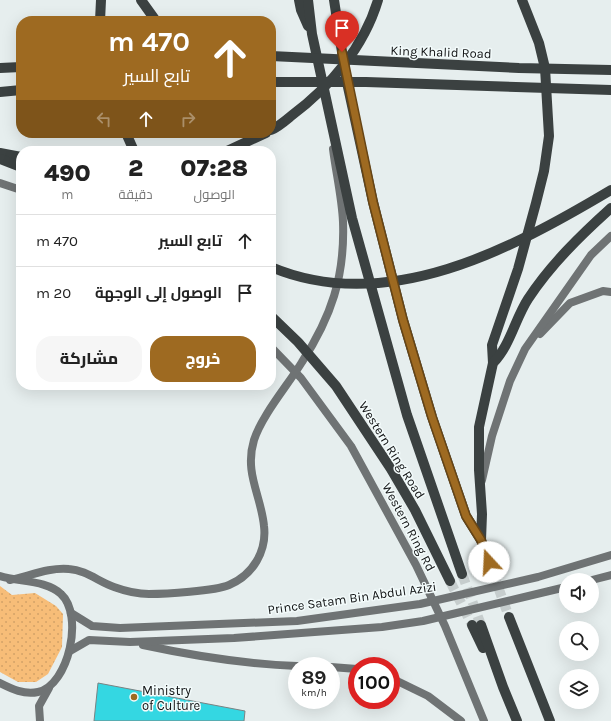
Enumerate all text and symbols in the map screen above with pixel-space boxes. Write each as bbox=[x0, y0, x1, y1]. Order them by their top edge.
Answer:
pin bbox=[325, 11, 359, 52]
icon: arrive bbox=[331, 17, 353, 39]
text: 470 m bbox=[108, 25, 190, 58]
icon: ahead bbox=[204, 32, 256, 84]
street label: King Khalid Road bbox=[390, 43, 492, 61]
text: تابع السير bbox=[123, 65, 190, 87]
icon: left bbox=[93, 108, 115, 130]
icon: ahead bbox=[135, 108, 157, 130]
icon: right bbox=[177, 108, 199, 130]
text: 2 bbox=[128, 154, 143, 182]
text: 07:28 bbox=[180, 154, 248, 182]
text: 490 bbox=[44, 159, 91, 187]
text: m bbox=[61, 187, 73, 202]
text: دقيقة bbox=[119, 187, 152, 202]
text: الوصول bbox=[194, 187, 235, 202]
icon: ahead bbox=[234, 230, 256, 252]
text: 470 m bbox=[36, 232, 78, 250]
text: تابع السير bbox=[159, 232, 222, 250]
icon: arrive bbox=[234, 282, 256, 304]
text: 20 m bbox=[36, 284, 71, 302]
text: الوصول إلى الوجهة bbox=[95, 284, 222, 302]
button: مشاركة bbox=[36, 336, 142, 382]
button: خروج bbox=[150, 336, 256, 382]
street label: Western Ring Road bbox=[356, 399, 428, 501]
street label: Western Ring Rd bbox=[379, 480, 439, 574]
position arrow bbox=[468, 541, 510, 583]
map controls bbox=[559, 573, 599, 709]
button: sound bbox=[559, 573, 599, 613]
street label: Prince Satam Bin Abdul Azizi bbox=[267, 579, 437, 617]
button: search bbox=[559, 621, 599, 661]
speed limit sign: 100 bbox=[348, 657, 400, 709]
text: 89 bbox=[301, 666, 327, 689]
button: layers bbox=[559, 669, 599, 709]
place label: Ministry of Culture bbox=[142, 683, 201, 713]
text: km/h bbox=[301, 687, 327, 699]
marker: Ministry of Culture bbox=[129, 692, 139, 702]

